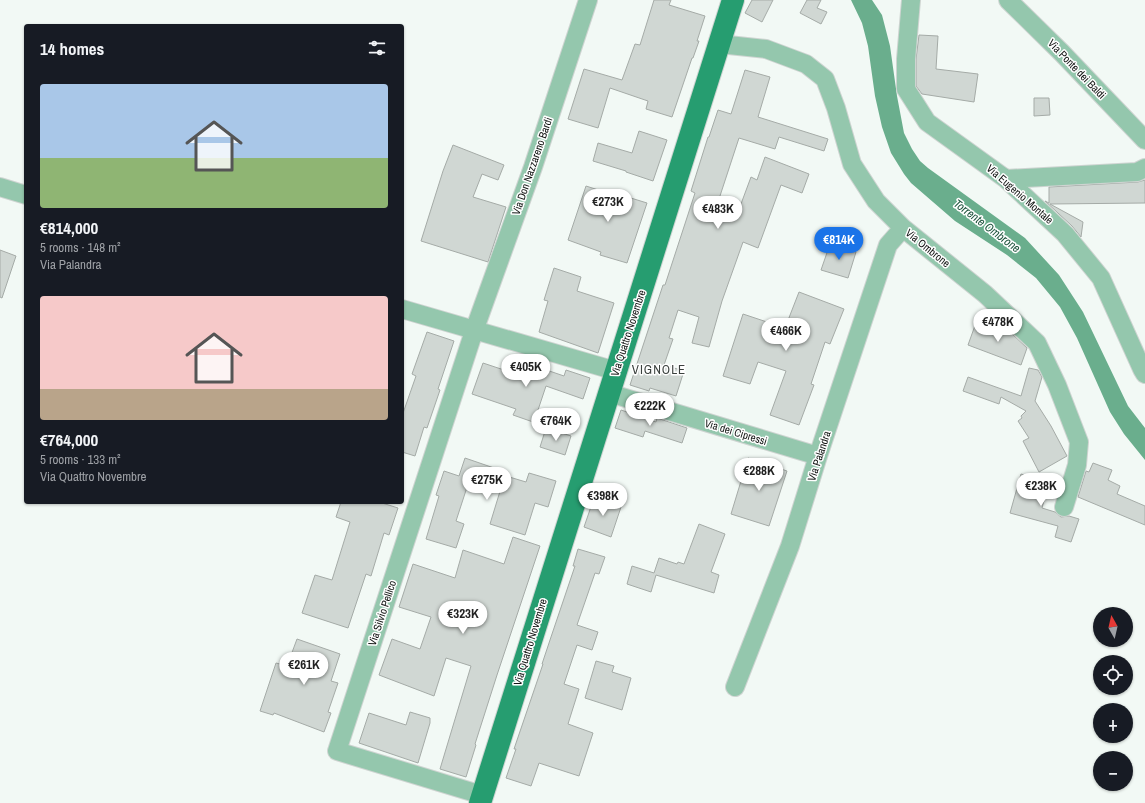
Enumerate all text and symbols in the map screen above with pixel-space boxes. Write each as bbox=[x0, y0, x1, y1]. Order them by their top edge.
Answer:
street label: Via Ponte dei Baldi bbox=[1045, 36, 1109, 102]
text: 14 homes bbox=[40, 37, 104, 60]
icon: filters bbox=[366, 37, 388, 59]
icon: home bbox=[178, 110, 250, 182]
street label: Via Don Nazzareno Bardi bbox=[509, 115, 555, 217]
street label: Via Eugenio Montale bbox=[984, 161, 1056, 227]
pin: €273K bbox=[580, 189, 636, 223]
text: €273K bbox=[592, 193, 624, 210]
pin: €483K bbox=[690, 196, 746, 230]
water label: Torrente Ombrone bbox=[950, 196, 1024, 257]
text: €483K bbox=[702, 200, 734, 217]
text: €814,000 bbox=[40, 216, 98, 239]
street label: Via Ombrone bbox=[903, 226, 953, 270]
pin: €814K bbox=[811, 227, 867, 261]
text: €814K bbox=[823, 231, 855, 248]
text: 5 rooms · 148 m² bbox=[40, 239, 121, 256]
text: Via Palandra bbox=[40, 256, 101, 273]
street label: Via Quattro Novembre bbox=[607, 288, 649, 378]
pin: €478K bbox=[970, 309, 1026, 343]
text: €478K bbox=[982, 313, 1014, 330]
pin: €466K bbox=[758, 318, 814, 352]
icon: home bbox=[178, 322, 250, 394]
text: €466K bbox=[770, 322, 802, 339]
pin: €405K bbox=[498, 354, 554, 388]
text: €405K bbox=[510, 358, 542, 375]
district label: VIGNOLE bbox=[632, 361, 686, 378]
pin: €222K bbox=[622, 393, 678, 427]
text: €222K bbox=[634, 397, 666, 414]
pin: €764K bbox=[528, 408, 584, 442]
text: €764K bbox=[540, 412, 572, 429]
street label: Via dei Cipressi bbox=[703, 416, 769, 448]
text: €764,000 bbox=[40, 428, 98, 451]
street label: Via Palandra bbox=[804, 429, 834, 483]
text: 5 rooms · 133 m² bbox=[40, 451, 121, 468]
pin: €288K bbox=[731, 458, 787, 492]
text: €288K bbox=[743, 462, 775, 479]
pin: €275K bbox=[459, 467, 515, 501]
text: Via Quattro Novembre bbox=[40, 468, 146, 485]
text: €275K bbox=[471, 471, 503, 488]
pin: €238K bbox=[1013, 473, 1069, 507]
text: €238K bbox=[1025, 477, 1057, 494]
pin: €398K bbox=[575, 483, 631, 517]
text: €398K bbox=[587, 487, 619, 504]
street label: Via Silvio Pellico bbox=[365, 578, 399, 648]
street label: Via Quattro Novembre bbox=[510, 597, 550, 687]
pin: €323K bbox=[435, 601, 491, 635]
text: €323K bbox=[447, 605, 479, 622]
north arrow bbox=[1093, 607, 1133, 647]
map controls bbox=[1093, 607, 1133, 791]
pin: €261K bbox=[276, 652, 332, 686]
button: locate bbox=[1093, 655, 1133, 695]
text: €261K bbox=[288, 656, 320, 673]
button: + bbox=[1093, 703, 1133, 743]
button: − bbox=[1093, 751, 1133, 791]

